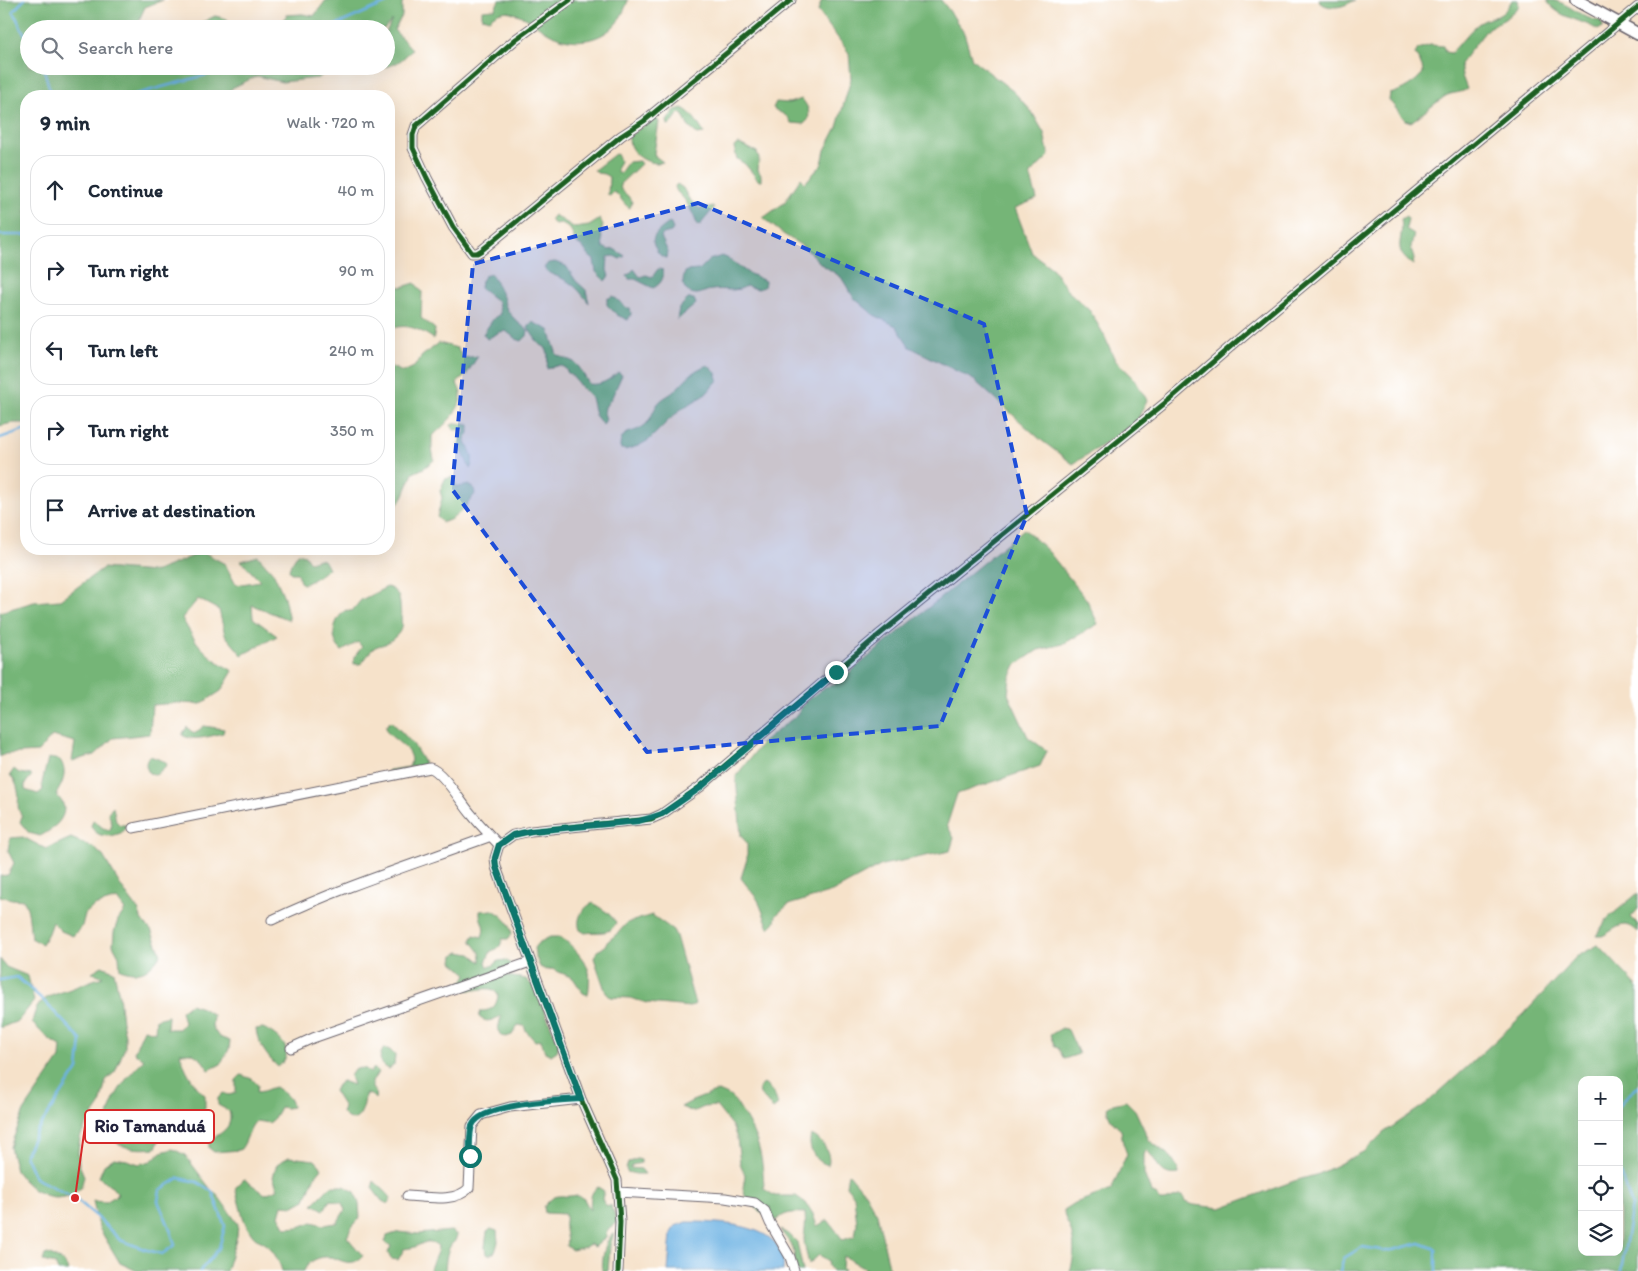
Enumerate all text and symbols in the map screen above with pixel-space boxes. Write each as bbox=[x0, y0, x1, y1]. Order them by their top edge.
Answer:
search box bbox=[20, 20, 395, 75]
icon: search bbox=[38, 34, 66, 62]
text: Search here bbox=[78, 36, 173, 59]
text: 9 min bbox=[40, 110, 90, 135]
text: Walk · 720 m bbox=[287, 113, 375, 132]
icon: ahead bbox=[41, 176, 69, 204]
text: Continue bbox=[88, 179, 163, 202]
text: 40 m bbox=[337, 181, 374, 200]
icon: right bbox=[41, 256, 69, 284]
text: Turn right bbox=[88, 259, 169, 282]
text: 90 m bbox=[339, 261, 374, 280]
icon: left bbox=[41, 336, 69, 364]
text: Turn left bbox=[88, 339, 158, 362]
text: 240 m bbox=[329, 341, 374, 360]
icon: right bbox=[41, 416, 69, 444]
text: Turn right bbox=[88, 419, 169, 442]
text: 350 m bbox=[330, 421, 374, 440]
icon: arrive bbox=[41, 496, 69, 524]
text: Arrive at destination bbox=[88, 499, 255, 522]
route end bbox=[825, 661, 848, 684]
map controls bbox=[1578, 1076, 1623, 1256]
button: + bbox=[1578, 1076, 1623, 1121]
callout: Rio Tamanduá bbox=[85, 1110, 214, 1143]
text: Rio Tamanduá bbox=[94, 1115, 206, 1137]
button: − bbox=[1578, 1121, 1623, 1166]
route start bbox=[459, 1145, 482, 1168]
button: locate bbox=[1578, 1166, 1623, 1211]
button: layers bbox=[1578, 1211, 1623, 1256]

